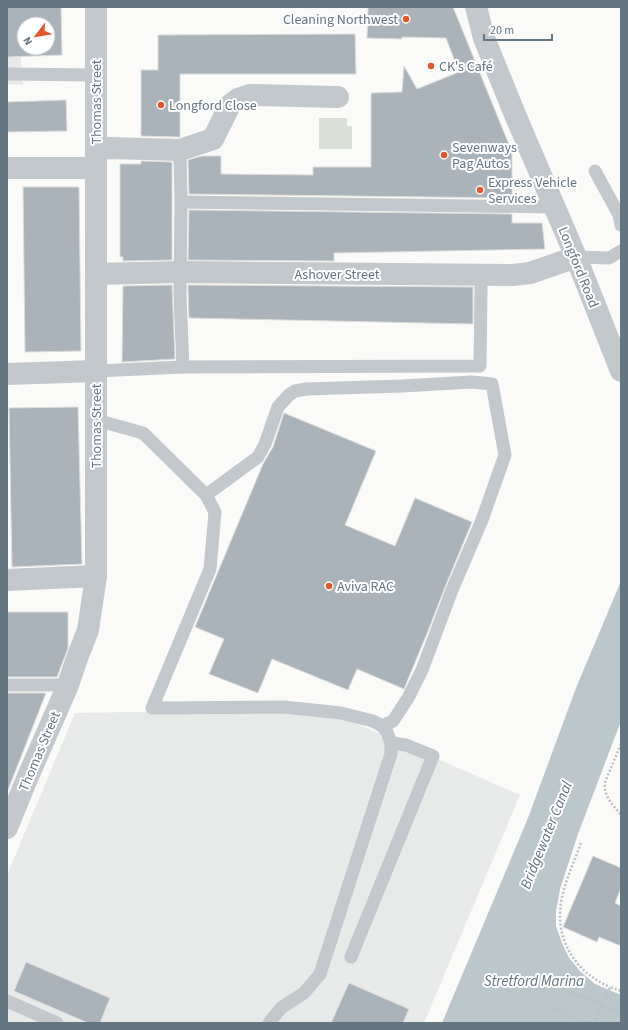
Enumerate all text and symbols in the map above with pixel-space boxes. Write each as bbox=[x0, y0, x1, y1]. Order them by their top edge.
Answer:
place label: Cleaning Northwest bbox=[283, 10, 398, 30]
marker: Cleaning Northwest bbox=[401, 14, 411, 24]
north arrow bbox=[16, 16, 56, 56]
scale bar bbox=[484, 16, 552, 42]
text: 20 m bbox=[490, 22, 514, 39]
text: N bbox=[20, 34, 36, 48]
place label: CK's Café bbox=[439, 57, 493, 77]
street label: Thomas Street bbox=[87, 59, 107, 145]
marker: CK's Café bbox=[426, 61, 436, 71]
place label: Longford Close bbox=[169, 96, 257, 116]
marker: Longford Close bbox=[156, 100, 166, 110]
place label: Sevenways Pag Autos bbox=[452, 138, 517, 174]
marker: Sevenways Pag Autos bbox=[439, 150, 449, 160]
place label: Express Vehicle Services bbox=[488, 173, 577, 209]
marker: Express Vehicle Services bbox=[475, 185, 485, 195]
street label: Longford Road bbox=[553, 224, 603, 311]
street label: Ashover Street bbox=[294, 265, 380, 285]
street label: Thomas Street bbox=[87, 383, 107, 469]
place label: Aviva RAC bbox=[337, 577, 394, 597]
marker: Aviva RAC bbox=[324, 581, 334, 591]
street label: Thomas Street bbox=[14, 708, 66, 794]
water label: Bridgewater Canal bbox=[515, 778, 578, 892]
water label: Stretford Marina bbox=[484, 971, 584, 992]

